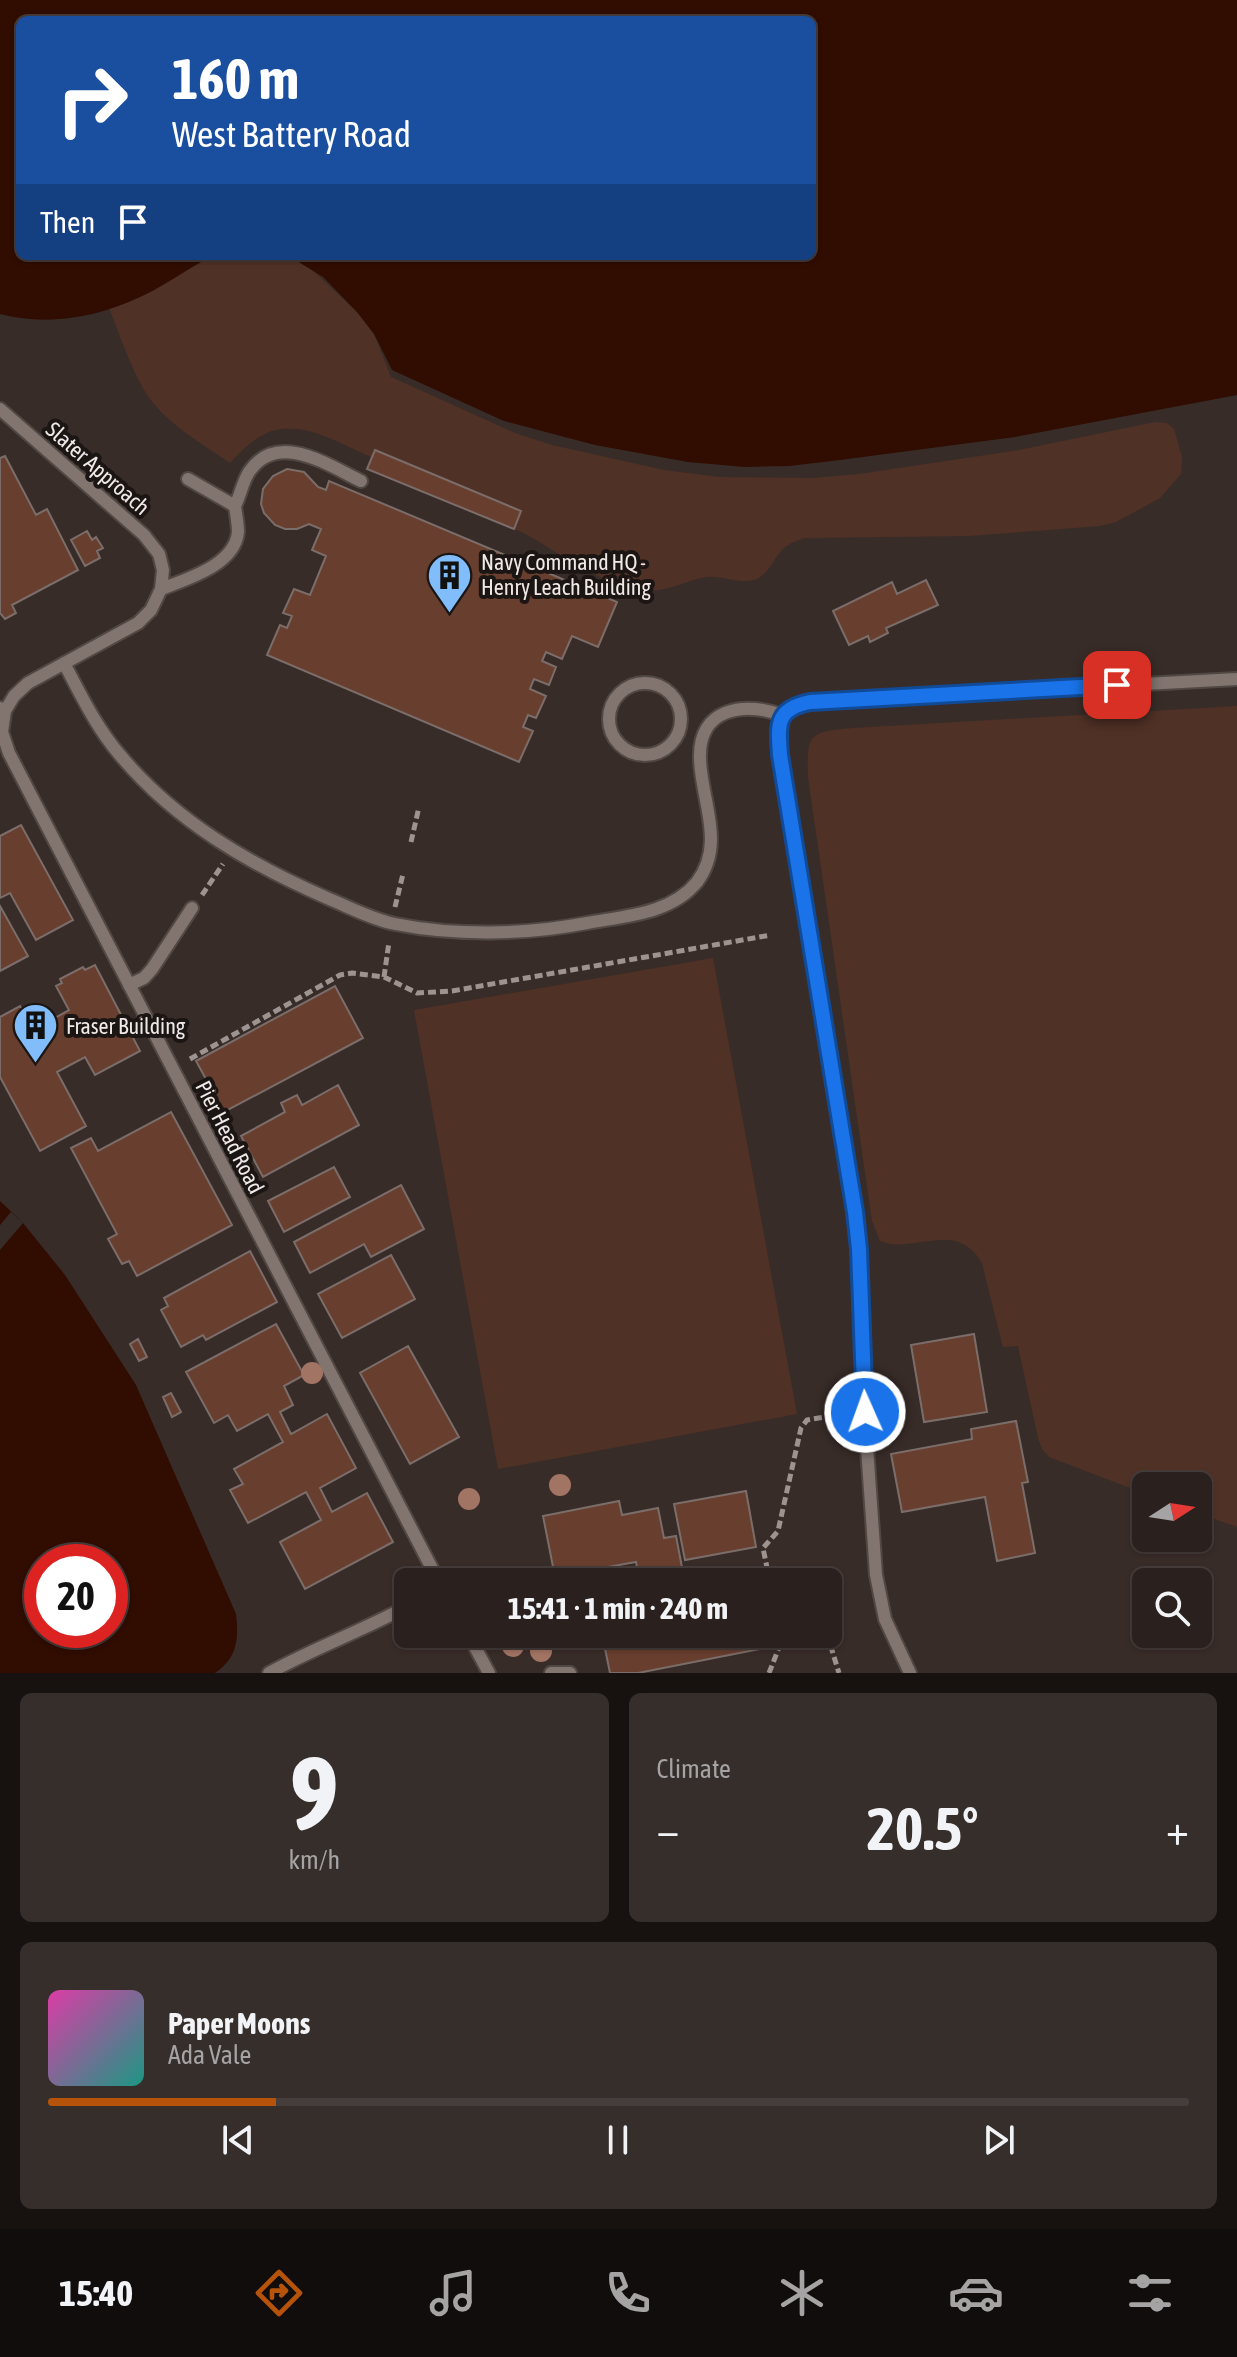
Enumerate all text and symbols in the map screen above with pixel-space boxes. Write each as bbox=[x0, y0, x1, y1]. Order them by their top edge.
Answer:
text: 160 m bbox=[172, 47, 299, 111]
icon: right bbox=[40, 48, 144, 152]
text: West Battery Road bbox=[172, 113, 411, 155]
icon: arrive bbox=[111, 200, 155, 244]
text: Then bbox=[40, 205, 95, 239]
street label: Slater Approach bbox=[41, 416, 155, 520]
place label: Navy Command HQ - Henry Leach Building bbox=[481, 549, 651, 600]
building icon: Navy Command HQ - Henry Leach Building bbox=[426, 551, 474, 614]
pin bbox=[1083, 651, 1151, 719]
icon: arrive bbox=[1095, 663, 1139, 707]
building icon: Fraser Building bbox=[11, 1002, 59, 1065]
place label: Fraser Building bbox=[66, 1013, 186, 1039]
street label: Pier Head Road bbox=[190, 1076, 270, 1198]
position arrow bbox=[823, 1370, 907, 1454]
north arrow bbox=[1132, 1472, 1212, 1552]
map controls bbox=[1132, 1472, 1212, 1648]
speed limit sign: 20 bbox=[24, 1544, 128, 1648]
button: search bbox=[1132, 1568, 1212, 1648]
text: 15:41 · 1 min · 240 m bbox=[508, 1591, 728, 1625]
text: 9 bbox=[290, 1733, 339, 1852]
text: Climate bbox=[657, 1754, 731, 1784]
text: 20.5° bbox=[867, 1794, 979, 1863]
text: − bbox=[657, 1804, 679, 1854]
text: + bbox=[1166, 1804, 1189, 1854]
text: km/h bbox=[288, 1845, 340, 1875]
text: Paper Moons bbox=[168, 2006, 310, 2040]
text: Ada Vale bbox=[168, 2040, 251, 2070]
icon: previous bbox=[216, 2118, 260, 2162]
icon: pause bbox=[596, 2118, 640, 2162]
icon: next bbox=[977, 2118, 1021, 2162]
icon: directions bbox=[251, 2265, 307, 2321]
icon: music bbox=[425, 2265, 481, 2321]
icon: phone bbox=[600, 2265, 656, 2321]
icon: climate bbox=[774, 2265, 830, 2321]
icon: car bbox=[948, 2265, 1004, 2321]
icon: filters bbox=[1122, 2265, 1178, 2321]
text: 15:40 bbox=[59, 2272, 133, 2314]

